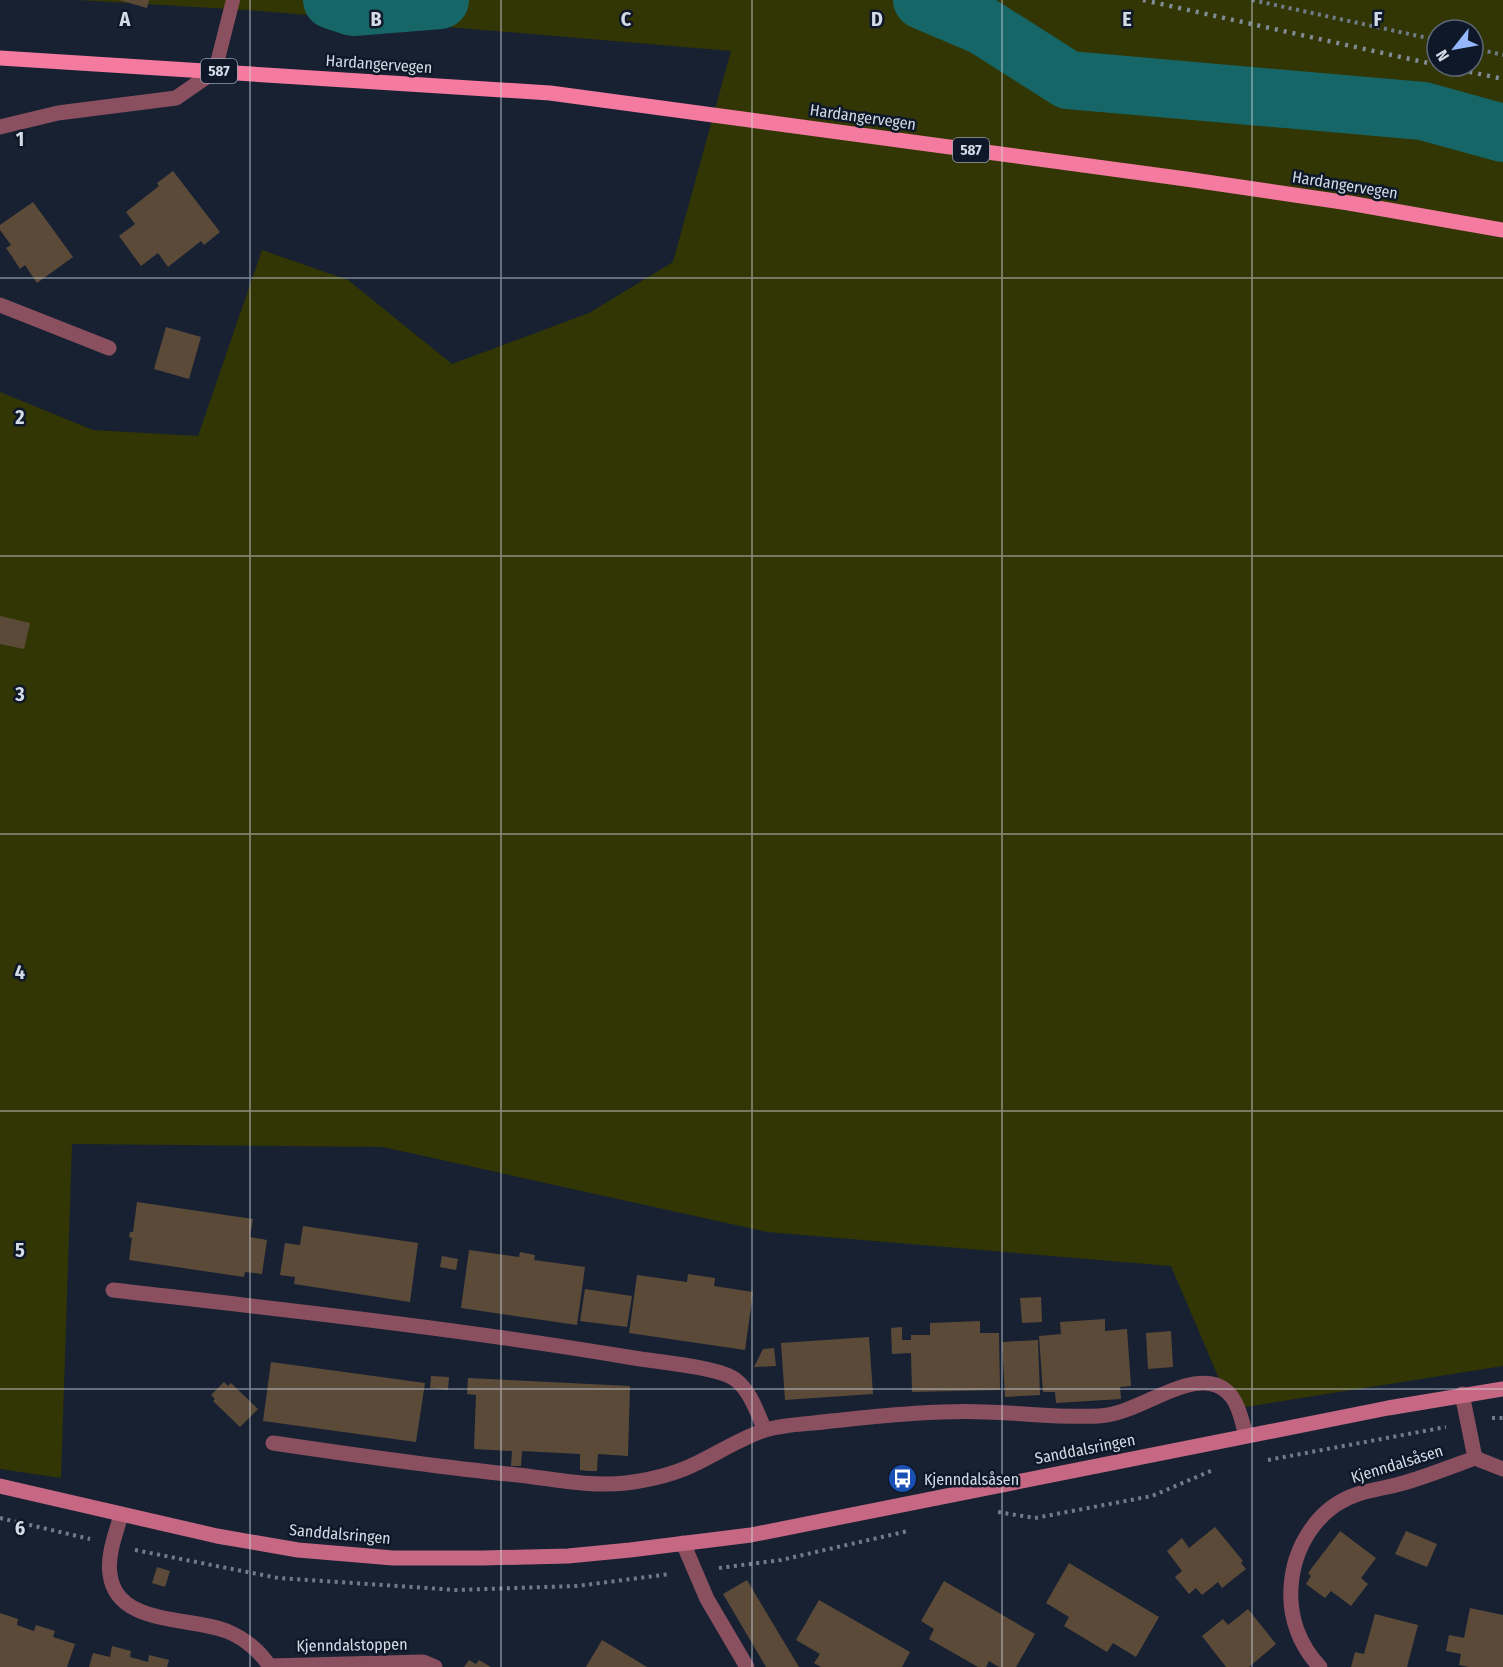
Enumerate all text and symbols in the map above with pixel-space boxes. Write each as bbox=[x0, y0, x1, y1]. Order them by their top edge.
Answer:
text: A bbox=[119, 7, 132, 31]
text: B bbox=[370, 7, 382, 31]
text: C bbox=[621, 7, 632, 31]
text: D bbox=[871, 7, 883, 31]
text: E bbox=[1122, 7, 1132, 31]
text: F bbox=[1374, 7, 1383, 31]
north arrow bbox=[1425, 18, 1485, 78]
text: N bbox=[1432, 46, 1453, 64]
street label: Hardangervegen bbox=[325, 51, 433, 77]
road number: 587 bbox=[201, 59, 237, 83]
street label: Hardangervegen bbox=[809, 100, 917, 134]
text: 1 bbox=[16, 127, 24, 151]
road number: 587 bbox=[953, 138, 989, 162]
street label: Hardangervegen bbox=[1291, 167, 1399, 203]
text: 2 bbox=[14, 405, 25, 429]
text: 3 bbox=[14, 682, 25, 706]
text: 4 bbox=[15, 960, 25, 984]
text: 5 bbox=[15, 1238, 25, 1262]
street label: Sanddalsringen bbox=[1033, 1430, 1137, 1468]
street label: Kjenndalsåsen bbox=[1349, 1441, 1445, 1487]
bus stop icon: Kjenndalsåsen bbox=[887, 1463, 919, 1495]
place label: Kjenndalsåsen bbox=[924, 1470, 1019, 1489]
text: 6 bbox=[15, 1516, 25, 1540]
street label: Sanddalsringen bbox=[288, 1520, 392, 1548]
street label: Kjenndalstoppen bbox=[296, 1635, 408, 1655]

